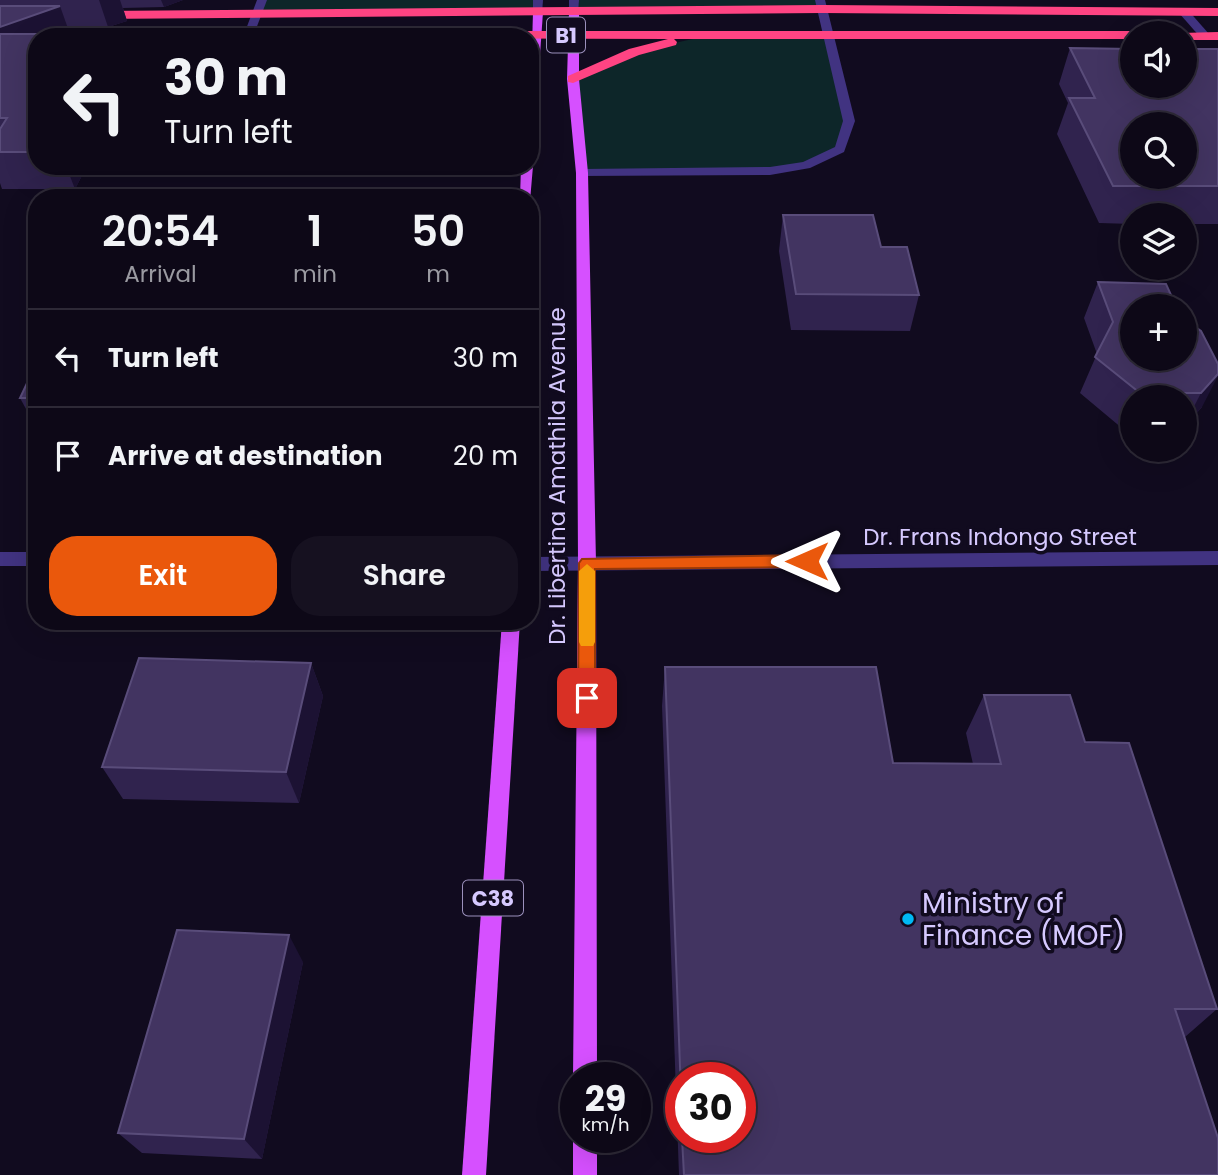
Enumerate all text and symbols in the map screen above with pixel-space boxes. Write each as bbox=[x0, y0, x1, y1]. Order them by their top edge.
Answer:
road number: B1 bbox=[547, 18, 585, 52]
map controls bbox=[1120, 21, 1197, 462]
button: sound bbox=[1120, 21, 1197, 98]
text: 30 m bbox=[164, 44, 288, 112]
icon: left bbox=[49, 56, 140, 147]
text: Turn left bbox=[164, 109, 293, 154]
button: search bbox=[1120, 112, 1197, 189]
text: 20:54 bbox=[102, 202, 219, 261]
text: 1 bbox=[307, 202, 323, 261]
text: 50 bbox=[411, 202, 465, 261]
button: layers bbox=[1120, 203, 1197, 280]
text: Arrival bbox=[124, 258, 197, 290]
text: min bbox=[293, 258, 337, 290]
text: m bbox=[426, 258, 450, 290]
button: + bbox=[1120, 294, 1197, 371]
street label: Dr. Libertina Amathila Avenue bbox=[541, 307, 573, 645]
icon: left bbox=[49, 339, 87, 377]
text: Turn left bbox=[108, 340, 219, 376]
text: 30 m bbox=[453, 340, 518, 376]
button: − bbox=[1120, 385, 1197, 462]
icon: arrive bbox=[49, 437, 87, 475]
text: Arrive at destination bbox=[108, 438, 383, 474]
text: 20 m bbox=[453, 438, 518, 474]
street label: Dr. Frans Indongo Street bbox=[863, 521, 1137, 553]
position arrow bbox=[770, 524, 844, 598]
button: Exit bbox=[49, 536, 277, 616]
button: Share bbox=[291, 536, 518, 616]
pin bbox=[557, 668, 617, 728]
icon: arrive bbox=[568, 679, 606, 717]
road number: C38 bbox=[463, 880, 523, 916]
place label: Ministry of Finance (MOF) bbox=[922, 884, 1125, 955]
marker: Ministry of Finance (MOF) bbox=[900, 911, 916, 927]
speed limit sign: 30 bbox=[665, 1062, 756, 1153]
text: 29 bbox=[585, 1074, 626, 1123]
text: km/h bbox=[582, 1112, 629, 1137]

